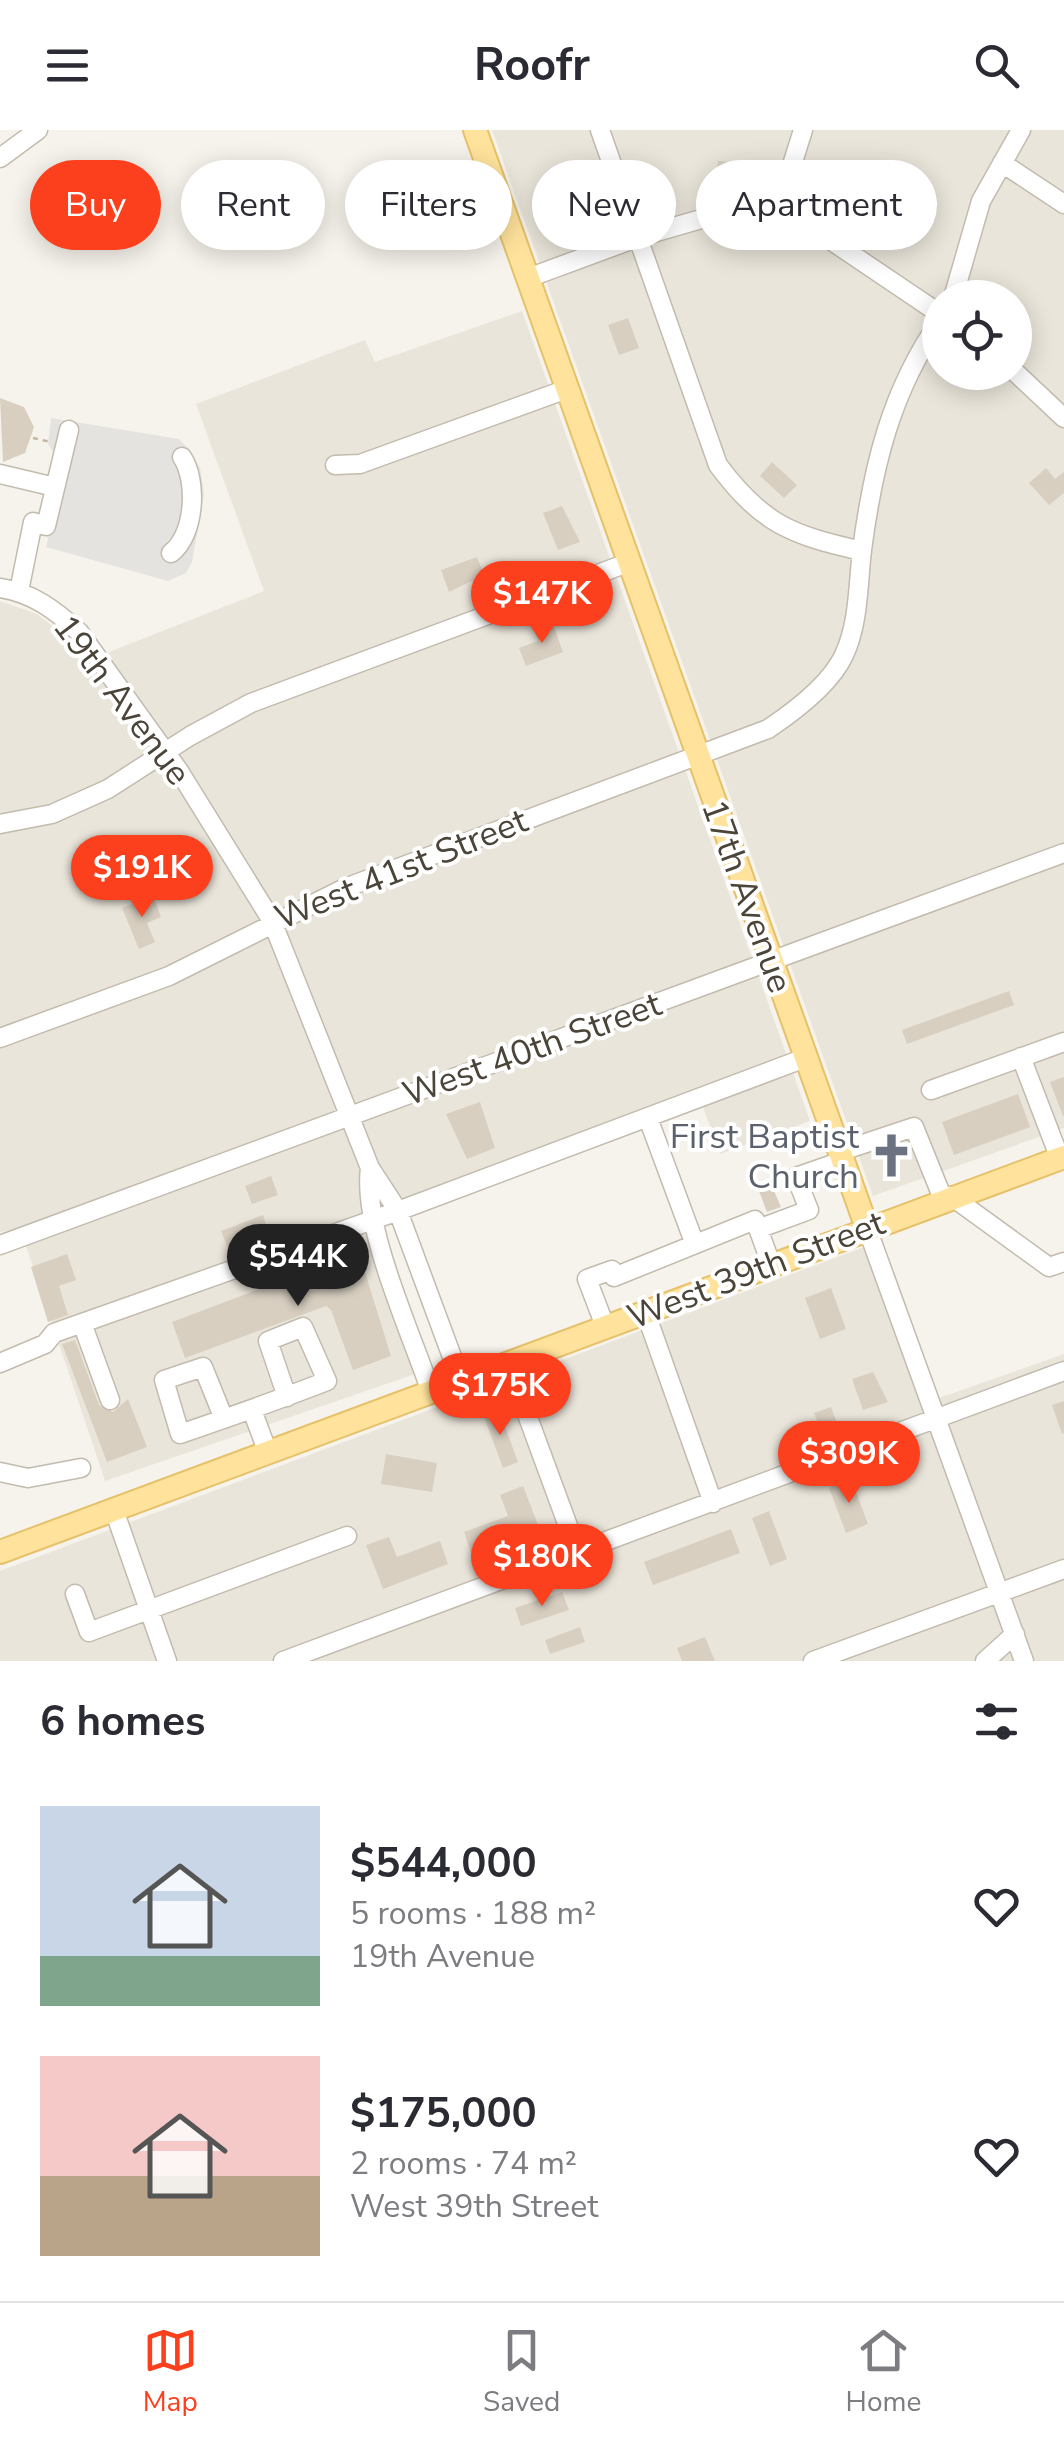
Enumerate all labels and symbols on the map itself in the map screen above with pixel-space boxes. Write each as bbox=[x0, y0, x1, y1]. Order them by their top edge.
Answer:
pin: $147K bbox=[472, 561, 612, 646]
street label: 19th Avenue bbox=[42, 605, 202, 795]
street label: 17th Avenue bbox=[690, 793, 804, 999]
street label: West 41st Street bbox=[268, 797, 535, 941]
pin: $191K bbox=[72, 835, 212, 920]
street label: West 40th Street bbox=[396, 980, 668, 1118]
place label: First Baptist Church bbox=[670, 1113, 860, 1200]
church icon: First Baptist Church bbox=[868, 1132, 916, 1180]
street label: West 39th Street bbox=[621, 1199, 892, 1341]
pin: $544K bbox=[228, 1224, 368, 1309]
pin: $175K bbox=[430, 1353, 570, 1438]
pin: $309K bbox=[779, 1421, 919, 1506]
pin: $180K bbox=[472, 1524, 612, 1609]

